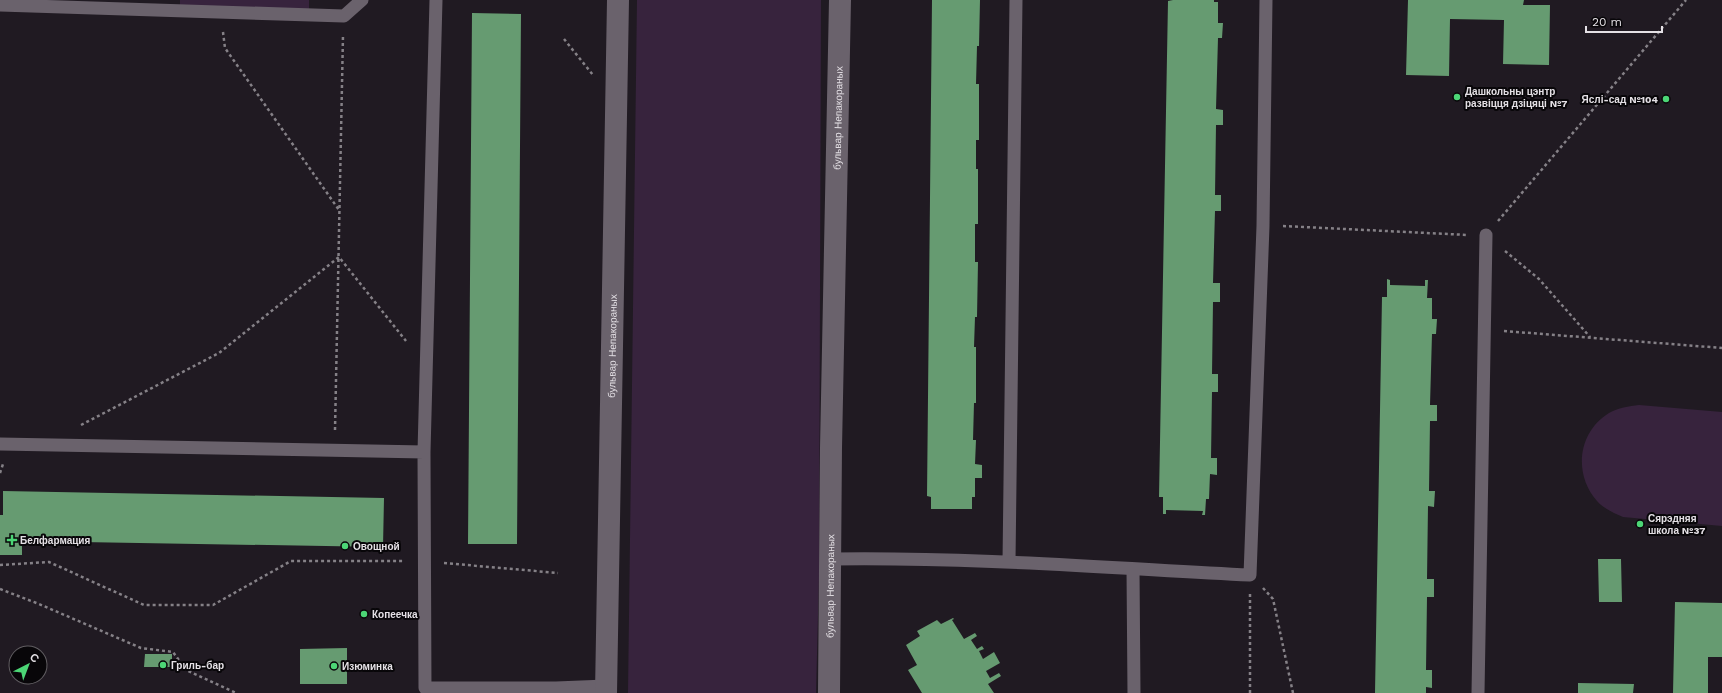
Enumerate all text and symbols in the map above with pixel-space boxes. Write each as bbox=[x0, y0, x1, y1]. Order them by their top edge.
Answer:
scale bar bbox=[1586, 8, 1662, 34]
text: 20 m bbox=[1592, 15, 1622, 29]
street label: бульвар Непакораных bbox=[832, 66, 845, 170]
place label: Дашкольны цэнтр развіцця дзіцяці №7 bbox=[1465, 86, 1567, 109]
marker: Дашкольны цэнтр развіцця дзіцяці №7 bbox=[1452, 92, 1462, 102]
place label: Яслі-сад №104 bbox=[1582, 94, 1659, 105]
marker: Яслі-сад №104 bbox=[1661, 94, 1671, 104]
street label: бульвар Непакораных bbox=[606, 294, 619, 398]
place label: Сярэдняя школа №37 bbox=[1648, 513, 1705, 536]
marker: Сярэдняя школа №37 bbox=[1635, 519, 1645, 529]
street label: бульвар Непакораных bbox=[824, 534, 836, 638]
marker: Белфармация bbox=[7, 535, 17, 545]
place label: Белфармация bbox=[20, 535, 91, 546]
marker: Овощной bbox=[340, 541, 350, 551]
place label: Овощной bbox=[353, 541, 400, 552]
marker: Копеечка bbox=[359, 609, 369, 619]
place label: Копеечка bbox=[372, 609, 418, 620]
north arrow bbox=[8, 645, 48, 685]
text: С bbox=[27, 650, 42, 665]
marker: Гриль-бар bbox=[158, 660, 168, 670]
place label: Гриль-бар bbox=[171, 660, 224, 671]
marker: Изюминка bbox=[329, 661, 339, 671]
place label: Изюминка bbox=[342, 661, 393, 672]

